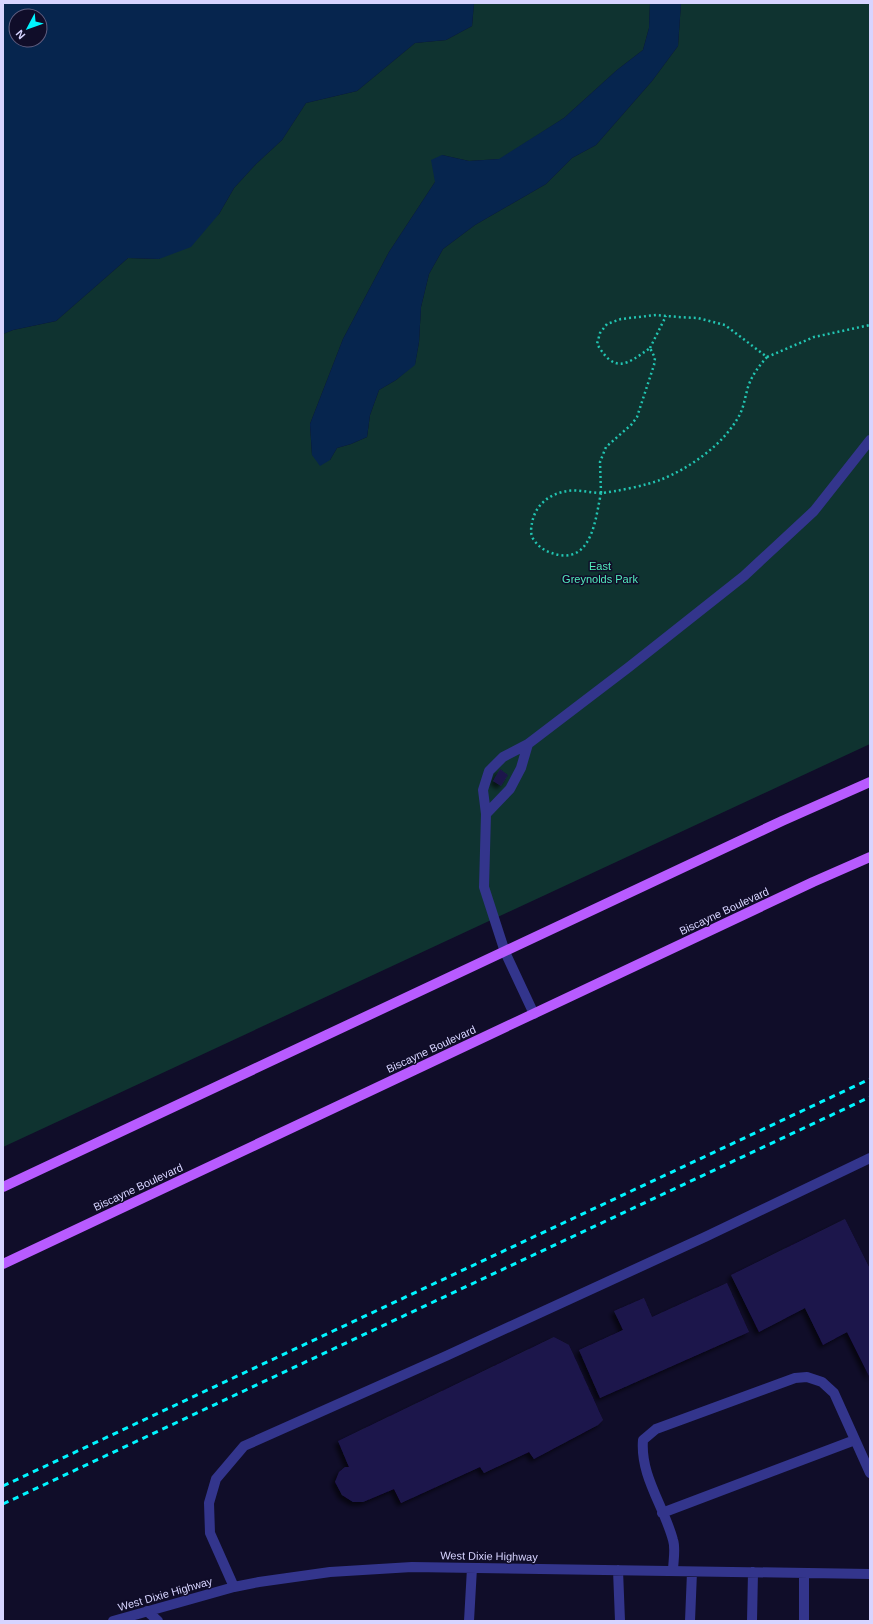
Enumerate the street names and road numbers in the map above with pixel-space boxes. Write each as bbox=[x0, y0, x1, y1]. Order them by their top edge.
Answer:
street label: Biscayne Boulevard bbox=[677, 885, 771, 937]
street label: Biscayne Boulevard bbox=[384, 1023, 478, 1075]
street label: Biscayne Boulevard bbox=[91, 1161, 185, 1213]
street label: West Dixie Highway bbox=[440, 1549, 538, 1563]
street label: West Dixie Highway bbox=[116, 1575, 214, 1613]

